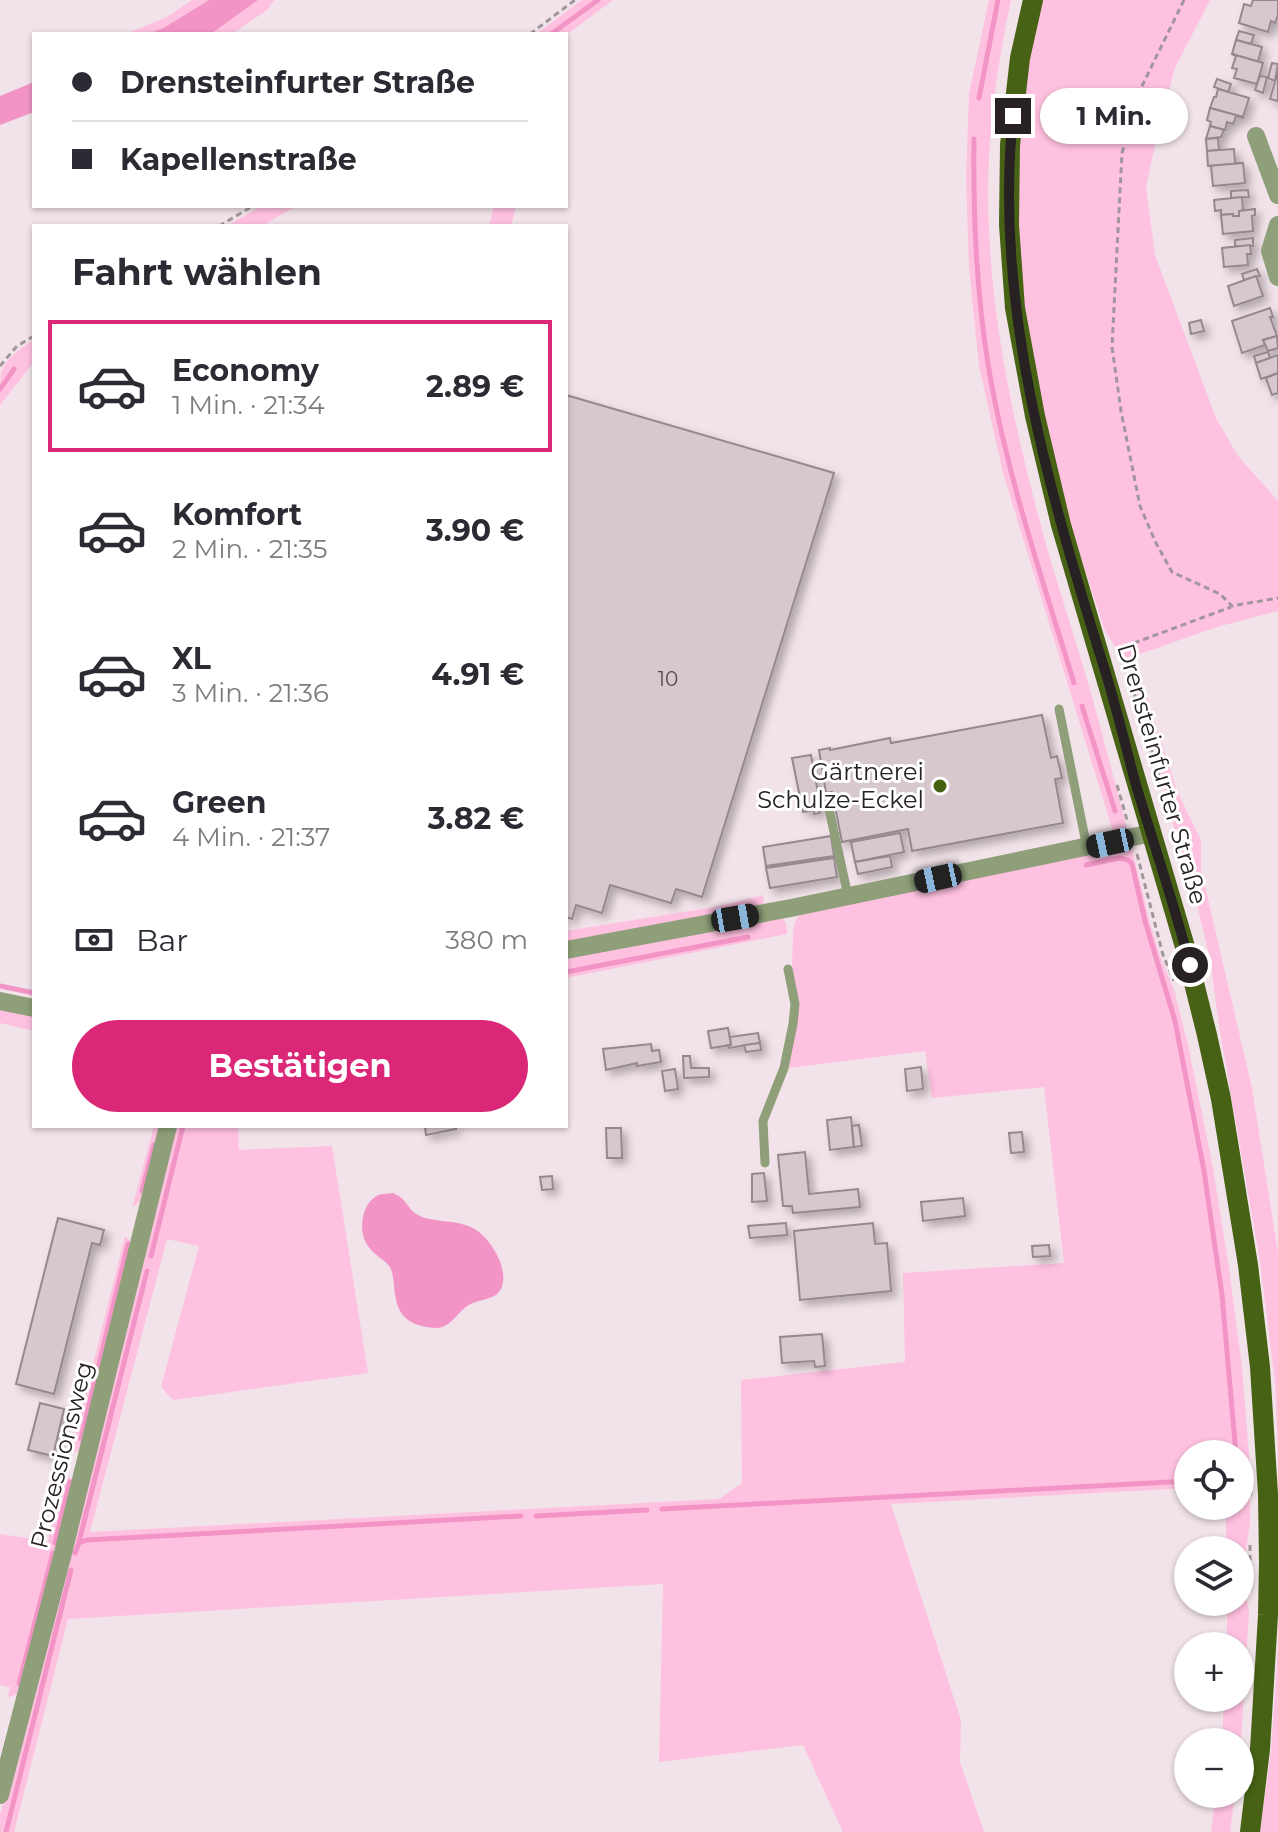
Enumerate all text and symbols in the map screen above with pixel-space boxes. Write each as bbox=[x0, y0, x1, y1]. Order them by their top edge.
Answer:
text: Drensteinfurter Straße bbox=[120, 64, 475, 101]
callout: 1 Min. bbox=[1041, 88, 1189, 144]
route end bbox=[995, 98, 1031, 134]
text: 1 Min. bbox=[1077, 100, 1151, 132]
text: Kapellenstraße bbox=[120, 141, 357, 178]
text: Fahrt wählen bbox=[72, 250, 322, 294]
icon: car bbox=[76, 350, 148, 422]
text: Economy bbox=[172, 352, 319, 389]
text: 2.89 € bbox=[426, 368, 524, 405]
text: 1 Min. · 21:34 bbox=[172, 389, 325, 421]
icon: car bbox=[76, 494, 148, 566]
text: Komfort bbox=[172, 496, 302, 533]
text: 3.90 € bbox=[426, 512, 524, 549]
text: 2 Min. · 21:35 bbox=[172, 533, 327, 565]
icon: car bbox=[76, 638, 148, 710]
text: XL bbox=[172, 640, 211, 677]
street label: Drensteinfurter Straße bbox=[1111, 640, 1214, 908]
text: 4.91 € bbox=[431, 656, 524, 693]
house number: 10 bbox=[658, 667, 678, 691]
text: 3 Min. · 21:36 bbox=[172, 677, 329, 709]
place label: Gärtnerei Schulze-Eckel bbox=[757, 757, 924, 814]
marker: Gärtnerei Schulze-Eckel bbox=[931, 777, 949, 795]
icon: car bbox=[76, 782, 148, 854]
text: Green bbox=[172, 784, 266, 821]
text: 3.82 € bbox=[428, 800, 524, 837]
text: 4 Min. · 21:37 bbox=[172, 821, 330, 853]
car bbox=[1084, 826, 1136, 860]
car bbox=[912, 861, 964, 895]
car bbox=[709, 902, 761, 934]
icon: cash bbox=[72, 918, 116, 962]
text: Bar bbox=[136, 922, 188, 959]
text: 380 m bbox=[445, 924, 528, 956]
route start bbox=[1172, 947, 1208, 983]
button: Bestätigen bbox=[72, 1020, 528, 1112]
street label: Prozessionsweg bbox=[24, 1358, 99, 1551]
map controls bbox=[1174, 1440, 1254, 1808]
button: locate bbox=[1174, 1440, 1254, 1520]
button: layers bbox=[1174, 1536, 1254, 1616]
button: + bbox=[1174, 1632, 1254, 1712]
button: − bbox=[1174, 1728, 1254, 1808]

